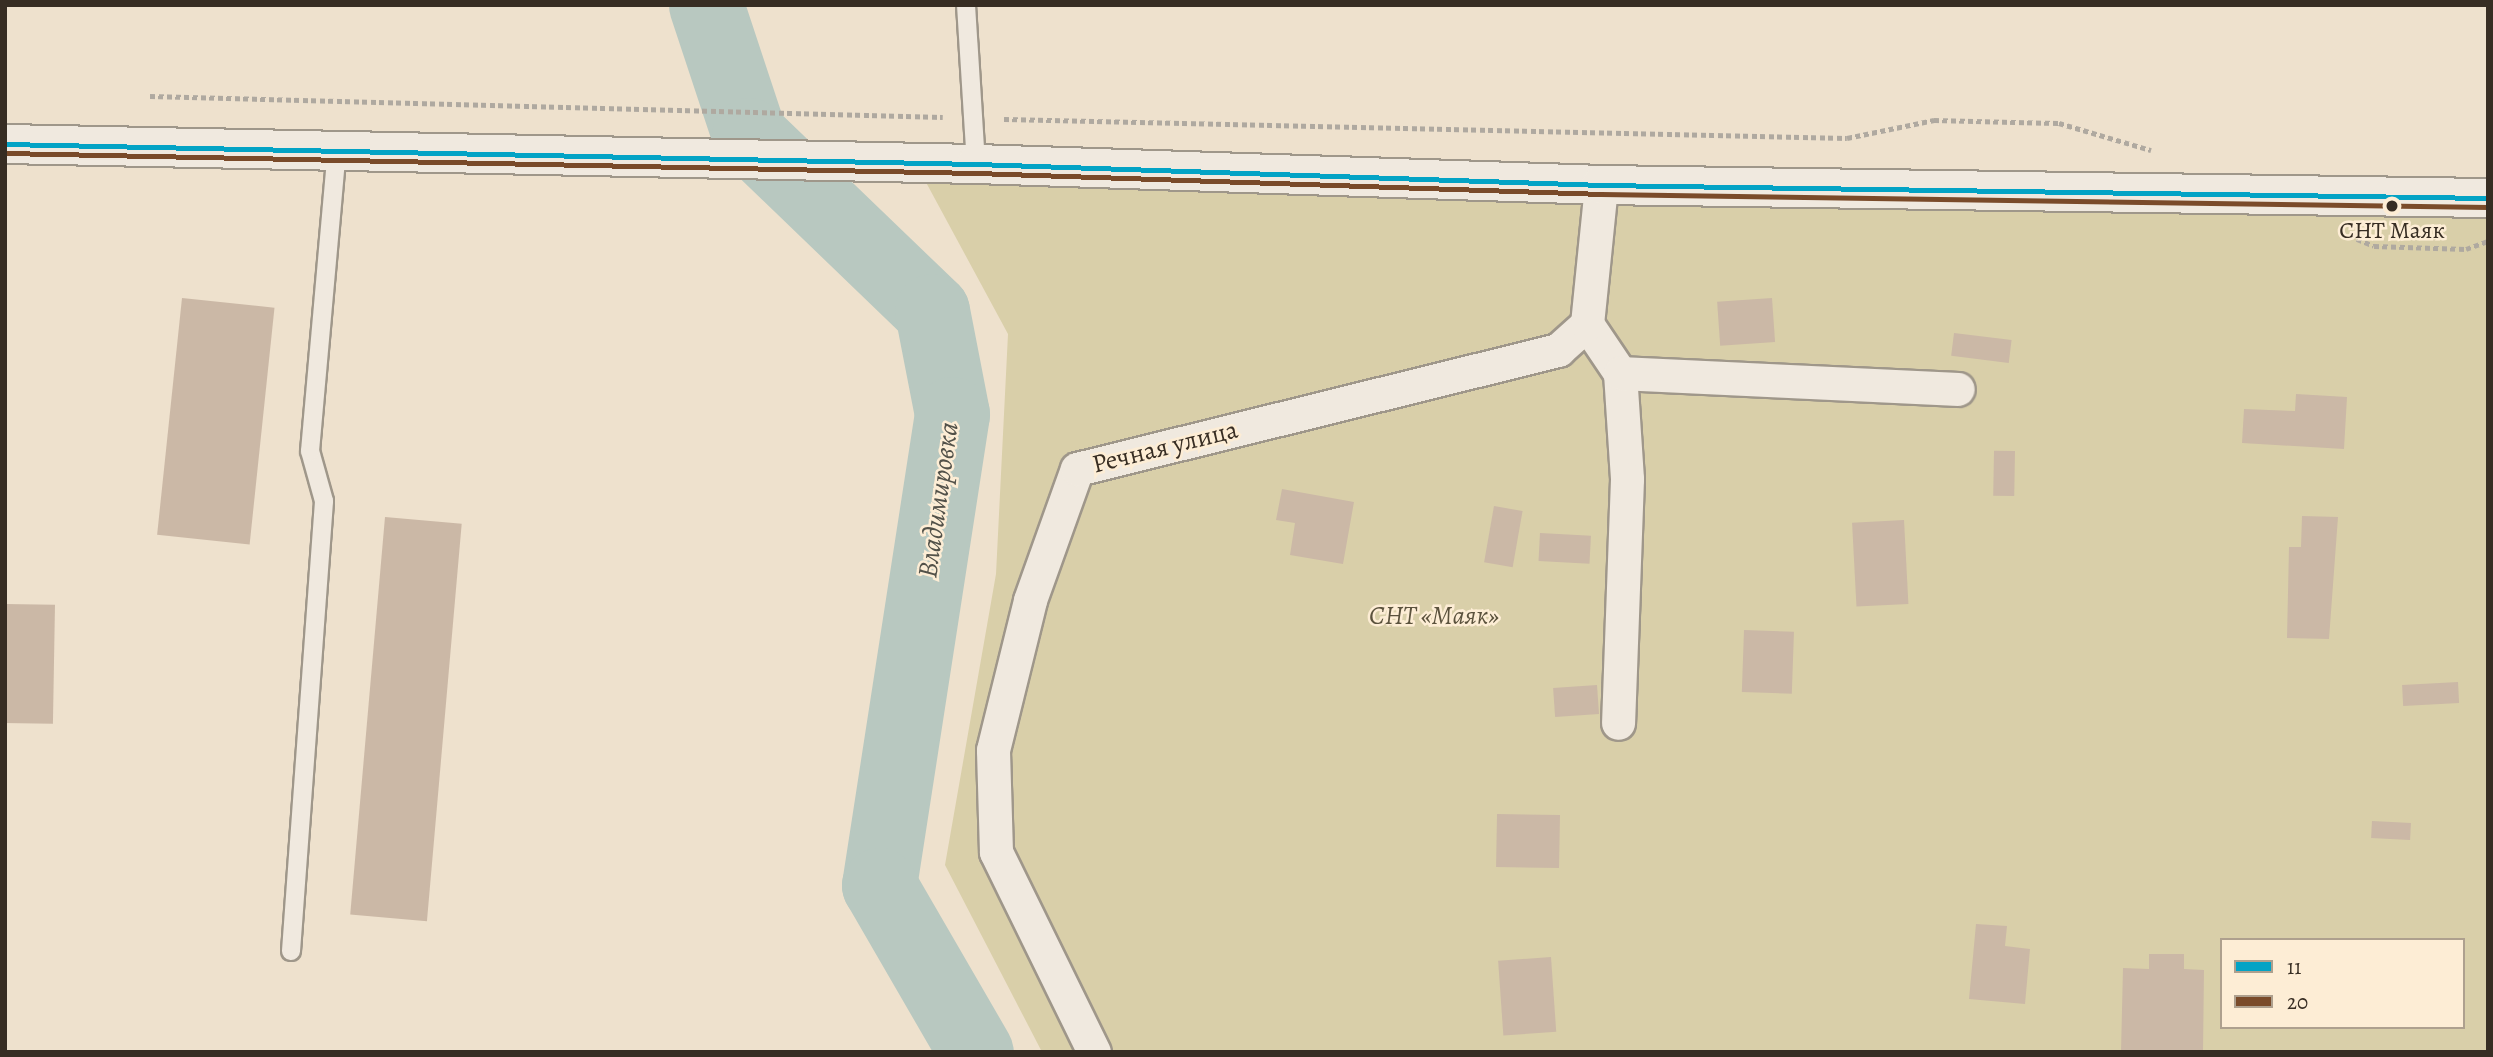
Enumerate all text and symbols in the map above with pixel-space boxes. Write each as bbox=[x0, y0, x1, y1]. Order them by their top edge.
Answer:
marker: СНТ Маяк bbox=[2385, 199, 2399, 213]
place label: СНТ Маяк bbox=[2339, 217, 2445, 245]
street label: Речная улица bbox=[1089, 414, 1241, 480]
water label: Владимировка bbox=[910, 420, 966, 580]
park label: СНТ «Маяк» bbox=[1369, 600, 1499, 632]
legend bbox=[2220, 938, 2465, 1029]
text: 11 bbox=[2287, 953, 2301, 981]
text: 20 bbox=[2287, 988, 2308, 1016]

